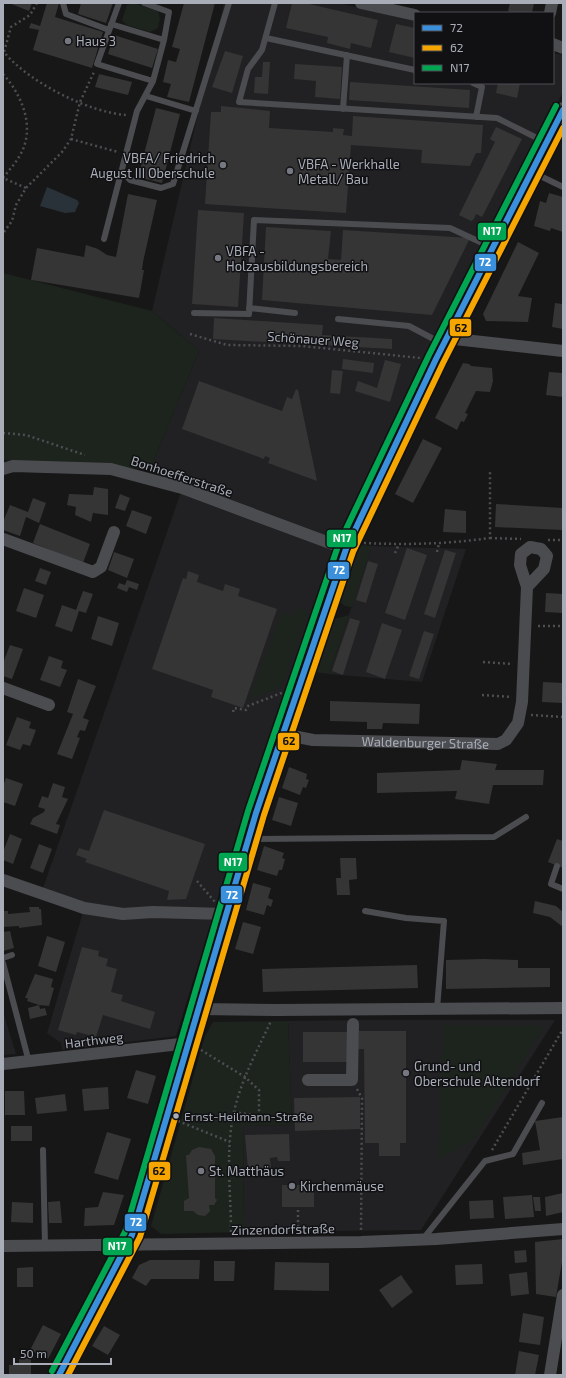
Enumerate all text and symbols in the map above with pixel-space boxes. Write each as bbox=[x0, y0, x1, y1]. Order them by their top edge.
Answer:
legend bbox=[414, 12, 554, 84]
text: 72 bbox=[450, 20, 463, 34]
place label: Haus 3 bbox=[76, 33, 116, 49]
marker: Haus 3 bbox=[63, 36, 73, 46]
text: 62 bbox=[450, 40, 464, 54]
text: N17 bbox=[450, 60, 469, 74]
place label: VBFA/ Friedrich August III Oberschule bbox=[90, 150, 215, 181]
place label: VBFA - Werkhalle Metall/ Bau bbox=[298, 156, 400, 187]
marker: VBFA/ Friedrich August III Oberschule bbox=[218, 160, 228, 170]
marker: VBFA - Werkhalle Metall/ Bau bbox=[285, 166, 295, 176]
line badge: N17 bbox=[477, 222, 507, 241]
text: N17 bbox=[483, 224, 501, 237]
place label: VBFA - Holzausbildungsbereich bbox=[226, 243, 368, 274]
marker: VBFA - Holzausbildungsbereich bbox=[213, 253, 223, 263]
line badge: 72 bbox=[474, 253, 497, 272]
text: 72 bbox=[479, 255, 491, 268]
line badge: 62 bbox=[449, 318, 472, 337]
text: 62 bbox=[455, 321, 467, 334]
street label: Schönauer Weg bbox=[267, 328, 359, 350]
street label: Bonhoefferstraße bbox=[129, 452, 235, 500]
line badge: N17 bbox=[326, 529, 357, 548]
text: N17 bbox=[333, 531, 351, 544]
line badge: 72 bbox=[327, 561, 350, 580]
text: 72 bbox=[333, 563, 345, 576]
line badge: 62 bbox=[277, 732, 300, 751]
street label: Waldenburger Straße bbox=[361, 733, 489, 752]
text: 62 bbox=[283, 734, 295, 747]
line badge: N17 bbox=[218, 852, 248, 872]
text: N17 bbox=[224, 855, 242, 868]
line badge: 72 bbox=[220, 885, 243, 904]
text: 72 bbox=[226, 888, 238, 901]
street label: Harthweg bbox=[64, 1028, 124, 1052]
place label: Grund- und Oberschule Altendorf bbox=[414, 1058, 541, 1089]
marker: Grund- und Oberschule Altendorf bbox=[401, 1068, 411, 1078]
place label: Ernst-Heilmann-Straße bbox=[184, 1109, 313, 1123]
marker: Ernst-Heilmann-Straße bbox=[171, 1111, 181, 1121]
line badge: 62 bbox=[148, 1161, 171, 1181]
place label: St. Matthäus bbox=[209, 1163, 284, 1179]
text: 62 bbox=[153, 1164, 165, 1177]
marker: St. Matthäus bbox=[196, 1166, 206, 1176]
place label: Kirchenmäuse bbox=[300, 1178, 384, 1194]
marker: Kirchenmäuse bbox=[287, 1181, 297, 1191]
line badge: 72 bbox=[124, 1213, 147, 1232]
text: 72 bbox=[130, 1215, 142, 1228]
street label: Zinzendorfstraße bbox=[231, 1220, 335, 1238]
line badge: N17 bbox=[102, 1237, 133, 1256]
text: N17 bbox=[108, 1239, 126, 1252]
scale bar bbox=[14, 1340, 111, 1366]
text: 50 m bbox=[20, 1346, 47, 1360]

